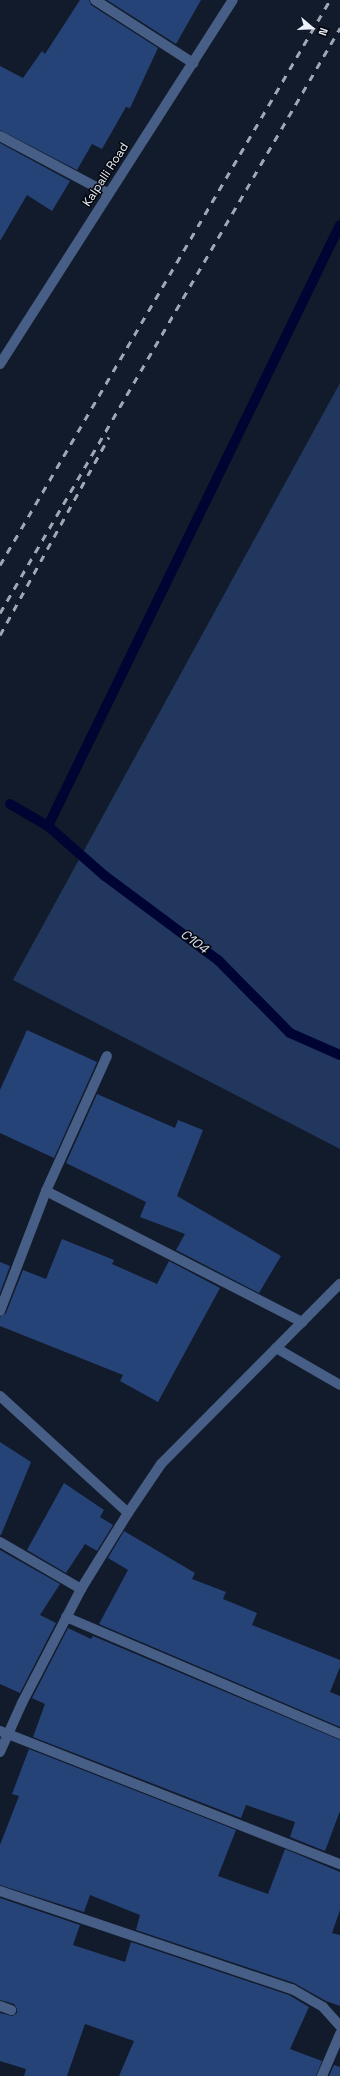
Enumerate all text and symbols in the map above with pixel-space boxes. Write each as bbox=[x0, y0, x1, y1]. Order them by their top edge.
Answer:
north arrow bbox=[292, 8, 332, 48]
text: N bbox=[316, 26, 331, 38]
street label: Kalpalli Road bbox=[80, 140, 132, 210]
water label: C104 bbox=[177, 927, 211, 957]

